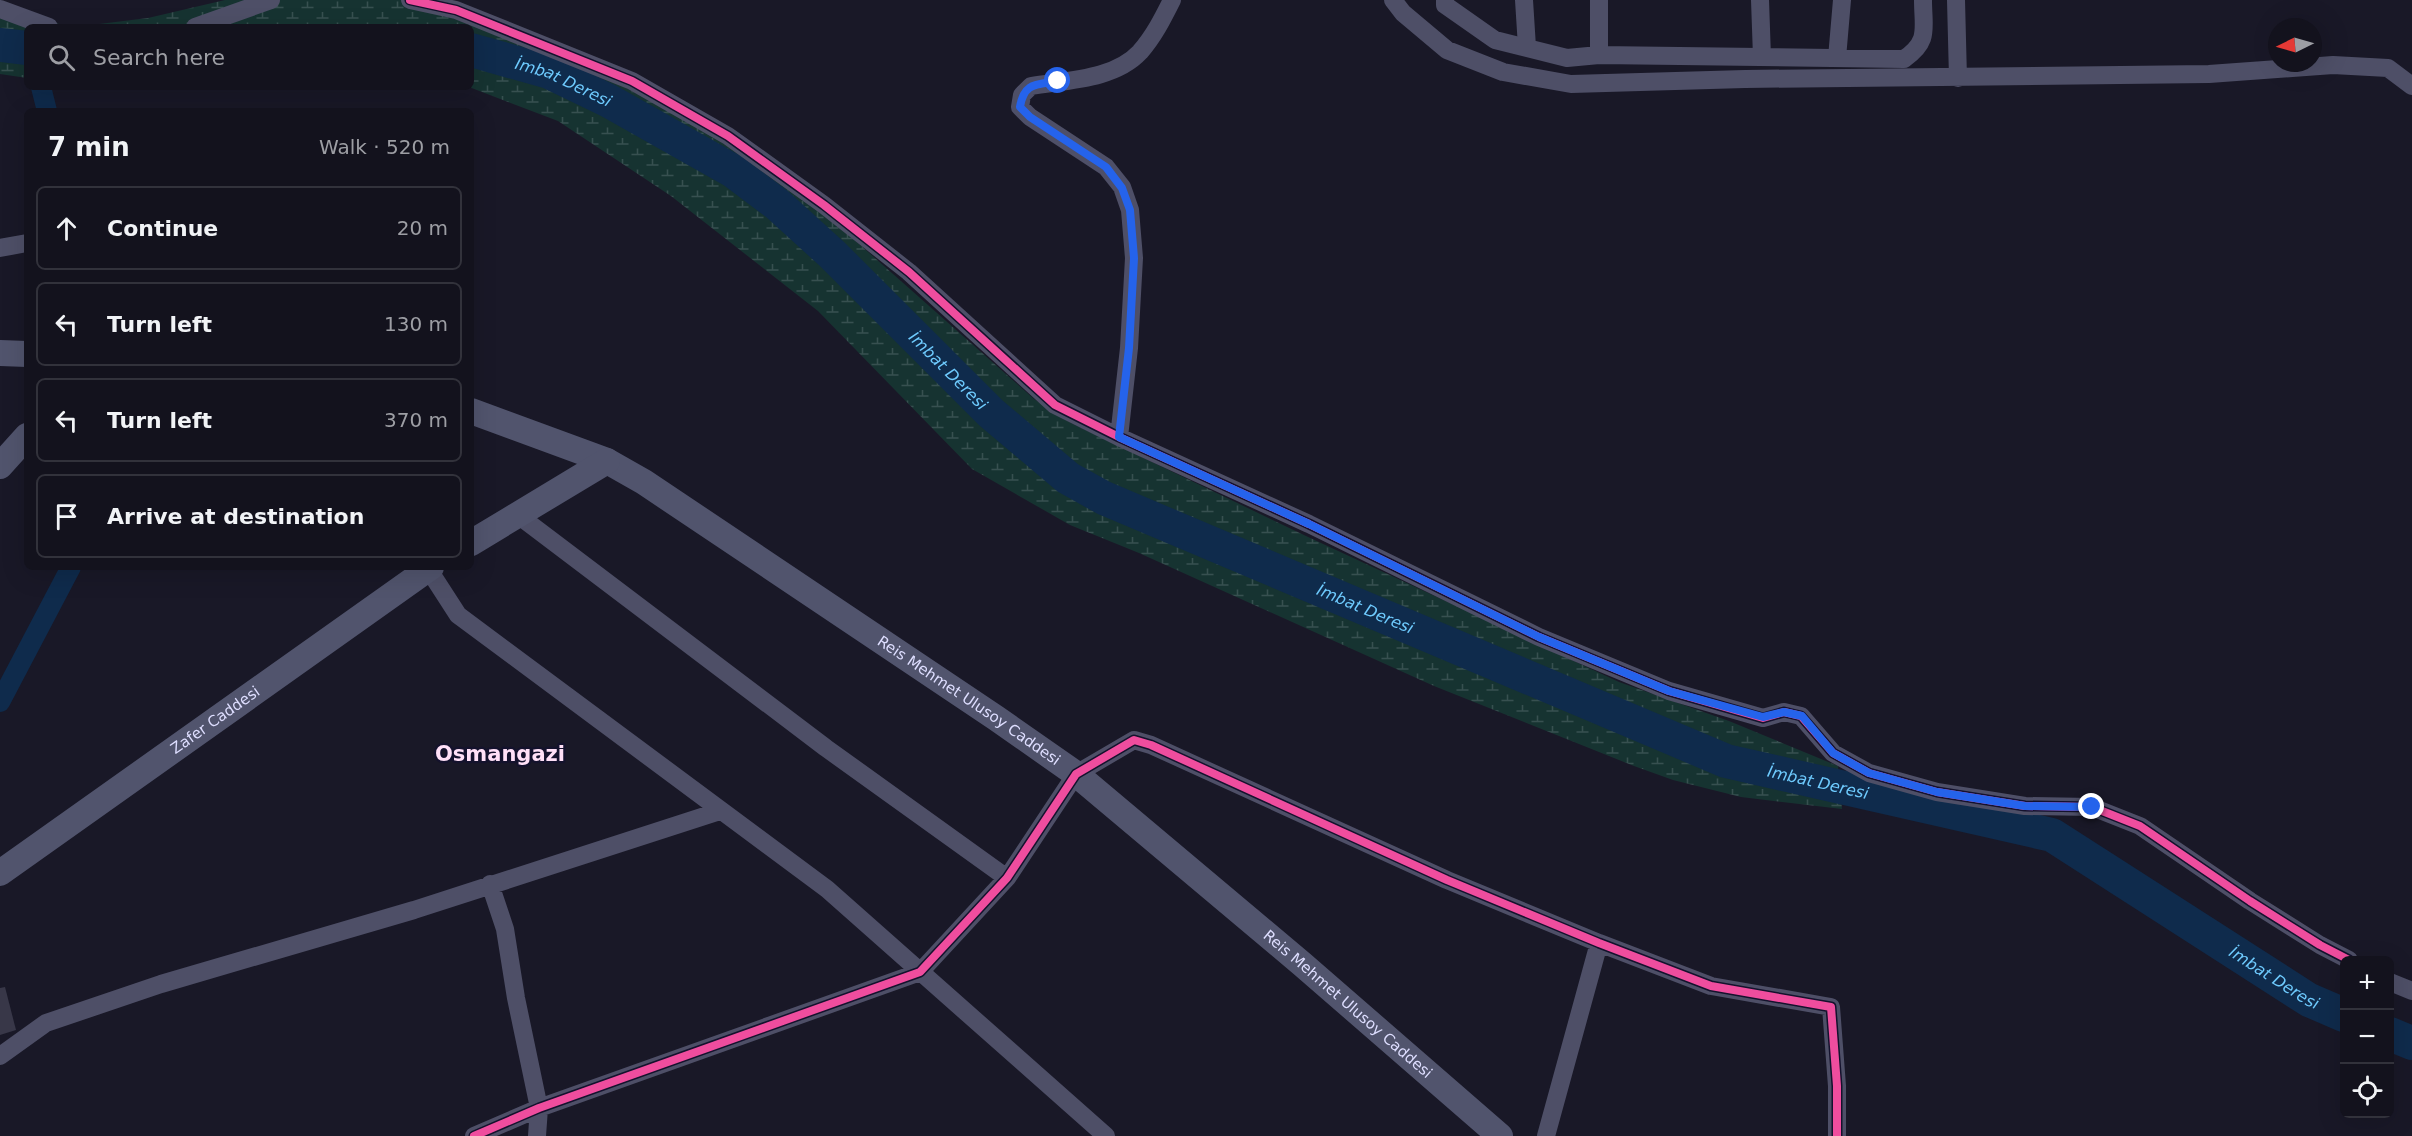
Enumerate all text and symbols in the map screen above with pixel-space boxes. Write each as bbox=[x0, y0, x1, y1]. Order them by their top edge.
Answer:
north arrow bbox=[2268, 18, 2322, 72]
search box bbox=[24, 24, 474, 90]
icon: search bbox=[45, 41, 78, 74]
text: Search here bbox=[93, 45, 225, 70]
water label: İmbat Deresi bbox=[513, 53, 615, 111]
route start bbox=[1044, 67, 1070, 93]
text: 7 min bbox=[48, 132, 130, 162]
text: Walk · 520 m bbox=[319, 135, 450, 159]
icon: ahead bbox=[50, 212, 83, 245]
text: Continue bbox=[107, 216, 218, 241]
text: 20 m bbox=[397, 216, 448, 240]
icon: left bbox=[50, 308, 83, 341]
text: Turn left bbox=[107, 312, 212, 337]
text: 130 m bbox=[384, 312, 448, 336]
water label: İmbat Deresi bbox=[905, 327, 992, 414]
icon: left bbox=[50, 404, 83, 437]
text: Turn left bbox=[107, 408, 212, 433]
text: 370 m bbox=[384, 408, 448, 432]
icon: arrive bbox=[50, 500, 83, 533]
text: Arrive at destination bbox=[107, 504, 364, 529]
water label: İmbat Deresi bbox=[1314, 580, 1417, 638]
street label: Reis Mehmet Ulusoy Caddesi bbox=[874, 632, 1064, 769]
street label: Zafer Caddesi bbox=[167, 682, 263, 758]
district label: Osmangazi bbox=[435, 742, 565, 766]
water label: İmbat Deresi bbox=[1766, 761, 1871, 803]
route end bbox=[2078, 793, 2104, 819]
street label: Reis Mehmet Ulusoy Caddesi bbox=[1260, 926, 1436, 1082]
water label: İmbat Deresi bbox=[2226, 942, 2323, 1013]
map controls bbox=[2340, 956, 2394, 1118]
button: + bbox=[2340, 956, 2394, 1010]
button: − bbox=[2340, 1010, 2394, 1064]
button: locate bbox=[2340, 1064, 2394, 1118]

